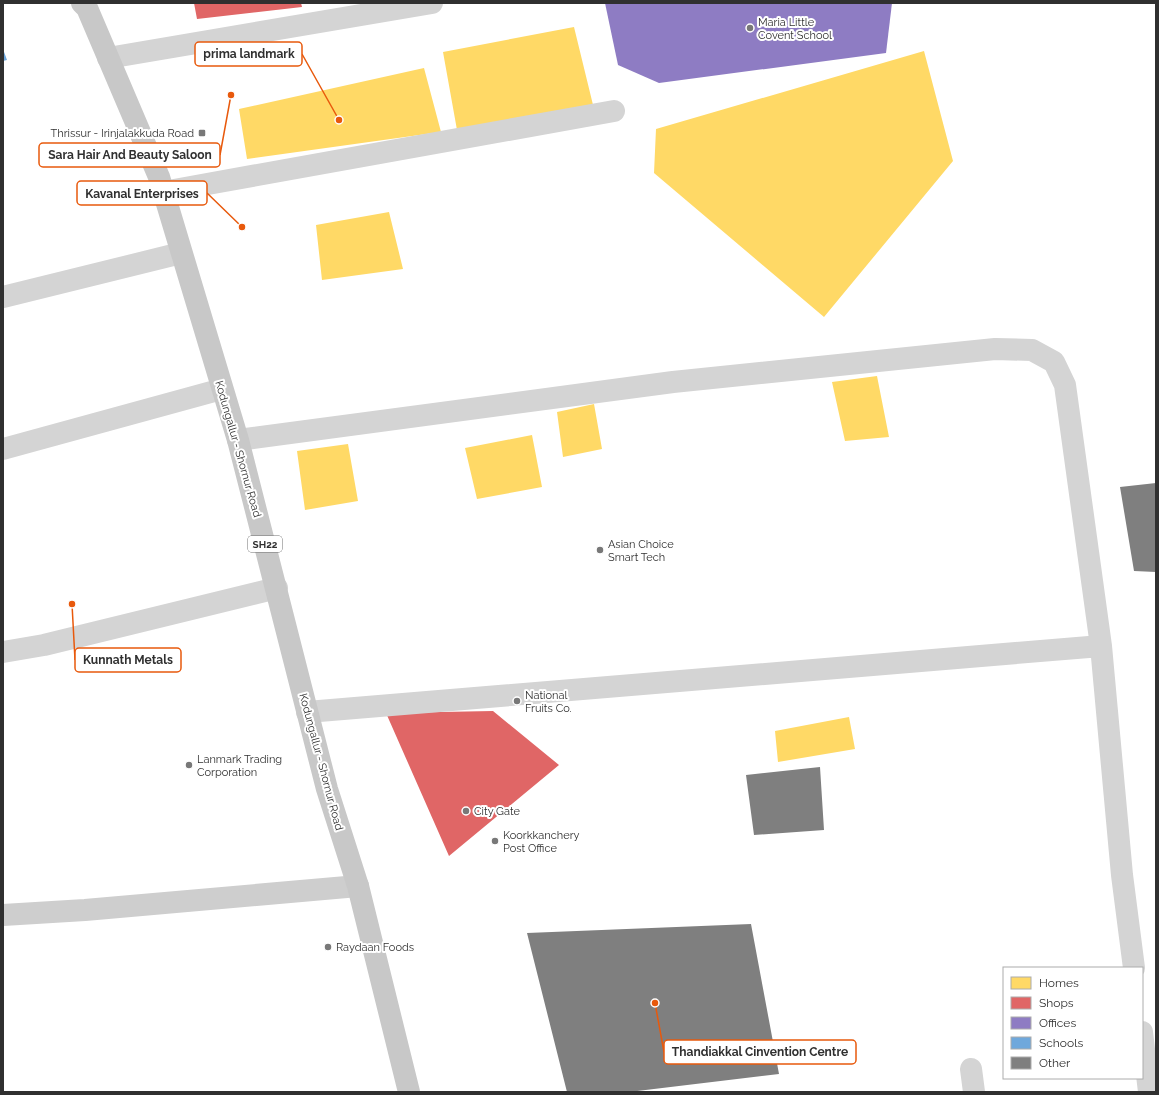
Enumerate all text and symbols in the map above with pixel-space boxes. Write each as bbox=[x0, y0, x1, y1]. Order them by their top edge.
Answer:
place label: Maria Little Covent School bbox=[758, 16, 832, 42]
marker: Maria Little Covent School bbox=[745, 23, 755, 33]
callout: prima landmark bbox=[195, 42, 302, 66]
text: prima landmark bbox=[203, 47, 295, 61]
place label: Thrissur - Irinjalakkuda Road bbox=[51, 127, 194, 140]
marker: Thrissur - Irinjalakkuda Road bbox=[197, 128, 207, 138]
callout: Sara Hair And Beauty Saloon bbox=[39, 143, 220, 167]
text: Sara Hair And Beauty Saloon bbox=[48, 148, 212, 162]
callout: Kavanal Enterprises bbox=[77, 181, 207, 205]
text: Kavanal Enterprises bbox=[85, 187, 199, 201]
street label: Kodungallur - Shornur Road bbox=[212, 379, 264, 519]
road number: SH22 bbox=[248, 536, 282, 552]
place label: Asian Choice Smart Tech bbox=[608, 538, 674, 564]
marker: Asian Choice Smart Tech bbox=[595, 545, 605, 555]
callout: Kunnath Metals bbox=[75, 648, 181, 672]
text: Kunnath Metals bbox=[83, 653, 173, 667]
place label: National Fruits Co. bbox=[525, 689, 572, 715]
street label: Kodungallur - Shornur Road bbox=[296, 692, 346, 832]
marker: National Fruits Co. bbox=[512, 696, 522, 706]
place label: Lanmark Trading Corporation bbox=[197, 753, 282, 779]
marker: Lanmark Trading Corporation bbox=[184, 760, 194, 770]
place label: City Gate bbox=[474, 805, 521, 818]
marker: City Gate bbox=[461, 806, 471, 816]
place label: Koorkkanchery Post Office bbox=[503, 829, 579, 855]
marker: Koorkkanchery Post Office bbox=[490, 836, 500, 846]
place label: Raydaan Foods bbox=[336, 941, 414, 954]
marker: Raydaan Foods bbox=[323, 942, 333, 952]
legend bbox=[1003, 967, 1143, 1079]
text: Homes bbox=[1039, 976, 1079, 990]
text: Shops bbox=[1039, 996, 1074, 1010]
text: Offices bbox=[1039, 1016, 1076, 1030]
text: Schools bbox=[1039, 1036, 1083, 1050]
callout: Thandiakkal Cinvention Centre bbox=[664, 1040, 856, 1064]
text: Thandiakkal Cinvention Centre bbox=[672, 1045, 848, 1059]
text: Other bbox=[1039, 1056, 1071, 1070]

